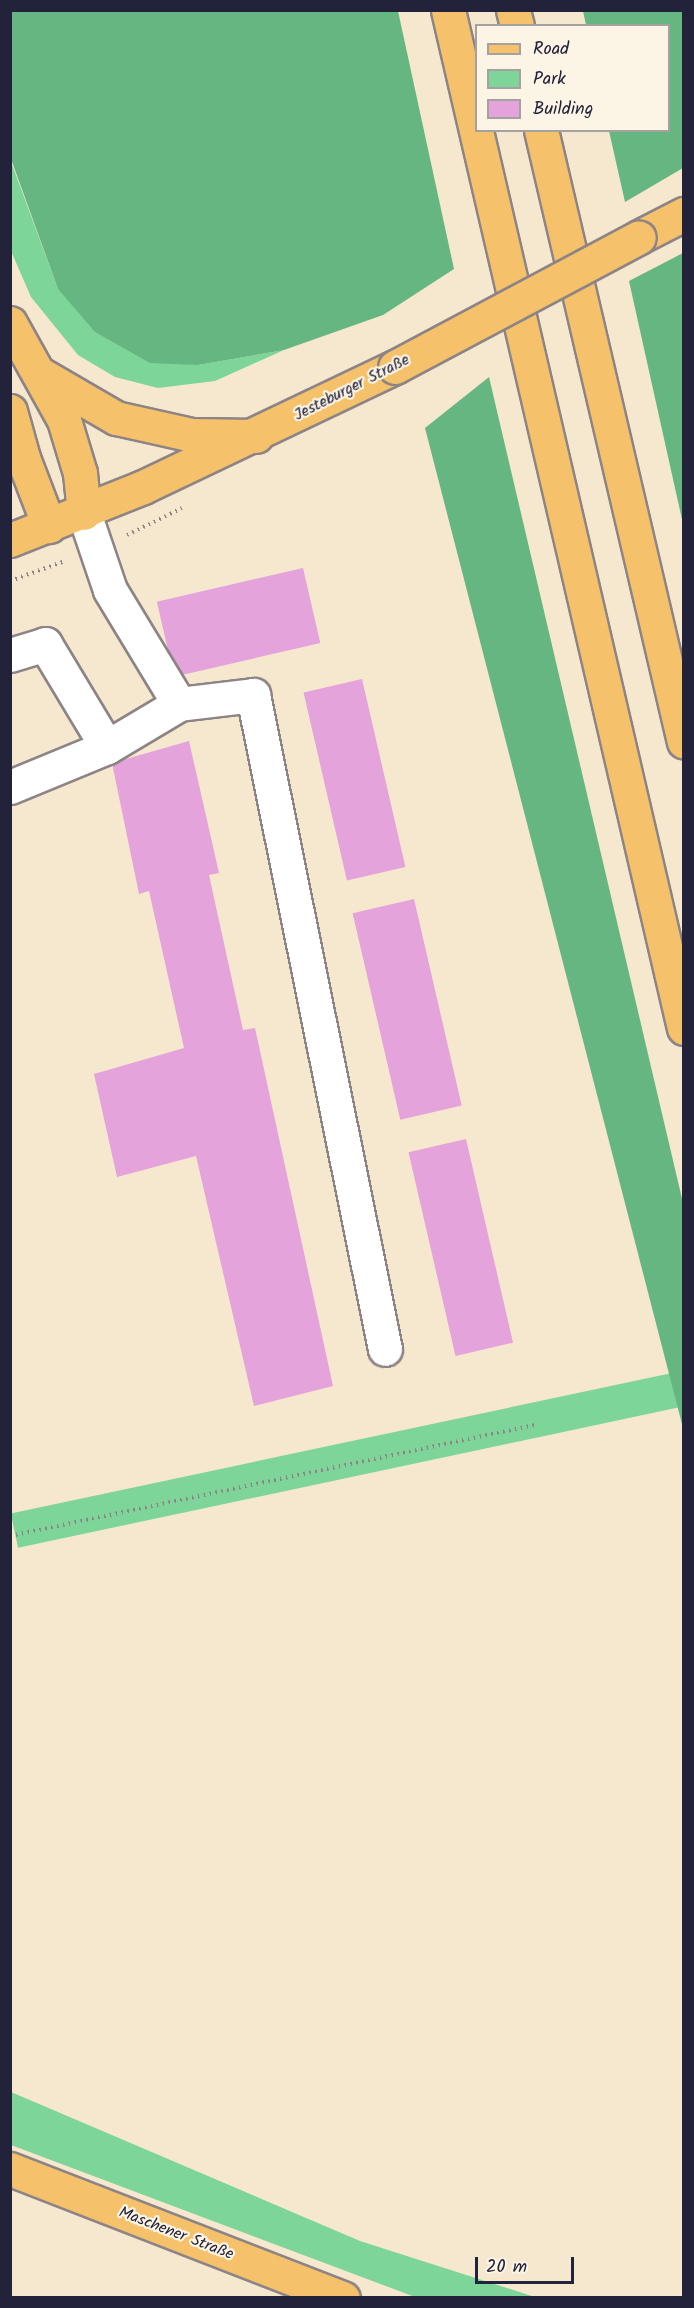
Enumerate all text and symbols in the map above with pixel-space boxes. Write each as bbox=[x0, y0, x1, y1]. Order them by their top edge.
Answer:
legend bbox=[475, 24, 670, 132]
text: Road bbox=[533, 35, 569, 64]
text: Park bbox=[533, 65, 566, 94]
text: Building bbox=[533, 95, 593, 124]
street label: Jesteburger Straße bbox=[291, 351, 413, 425]
street label: Maschener Straße bbox=[116, 2203, 236, 2265]
scale bar bbox=[478, 2245, 577, 2283]
text: 20 m bbox=[486, 2253, 527, 2282]

